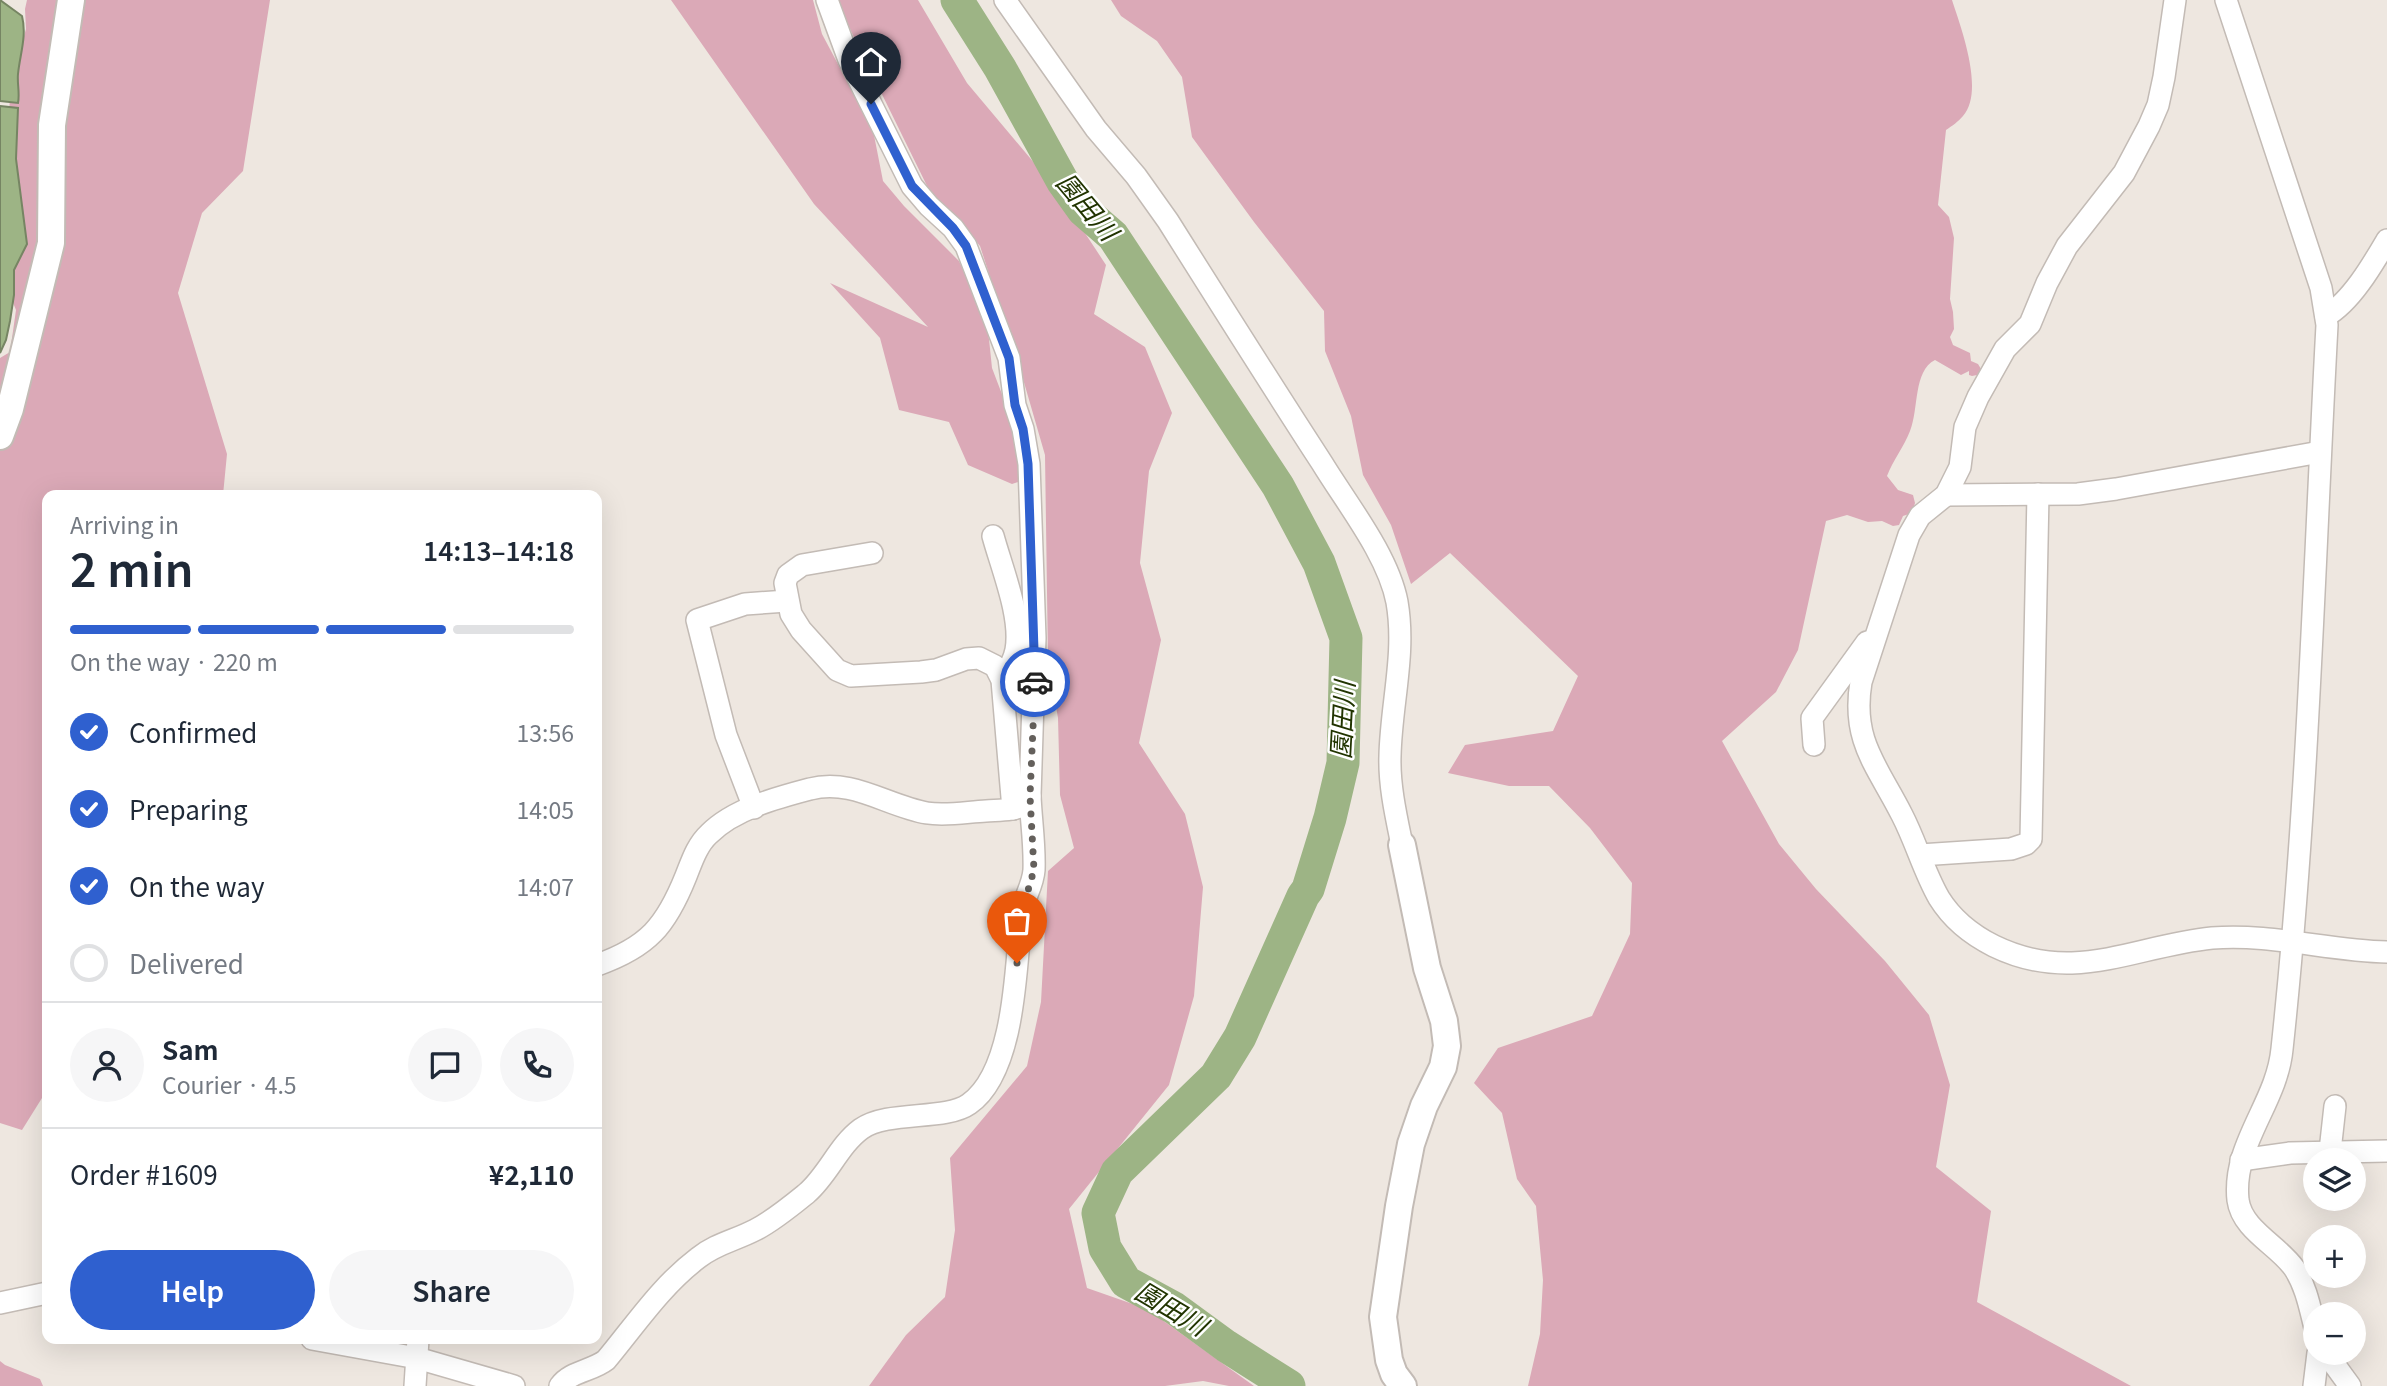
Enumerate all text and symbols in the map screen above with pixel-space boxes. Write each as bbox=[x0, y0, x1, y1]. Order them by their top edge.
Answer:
pin bbox=[841, 32, 901, 104]
icon: home bbox=[852, 43, 890, 81]
water label: 園田川 bbox=[1050, 164, 1130, 249]
text: Arriving in bbox=[70, 507, 179, 541]
text: 14:13–14:18 bbox=[423, 531, 574, 568]
text: 2 min bbox=[70, 534, 194, 600]
text: On the way · 220 m bbox=[70, 644, 278, 678]
courier bbox=[1000, 647, 1070, 717]
icon: car bbox=[1016, 663, 1054, 701]
water label: 園田川 bbox=[1320, 677, 1361, 760]
icon: check bbox=[70, 713, 108, 751]
text: Confirmed bbox=[129, 713, 258, 750]
text: 13:56 bbox=[517, 715, 574, 749]
icon: check bbox=[70, 790, 108, 828]
text: Preparing bbox=[129, 790, 248, 827]
text: 14:05 bbox=[517, 792, 574, 826]
icon: check bbox=[70, 867, 108, 905]
text: On the way bbox=[129, 867, 264, 904]
text: 14:07 bbox=[517, 869, 574, 903]
pin bbox=[987, 891, 1047, 963]
icon: bag bbox=[998, 902, 1036, 940]
text: Delivered bbox=[129, 944, 244, 981]
button: person bbox=[70, 1028, 144, 1102]
button: chat bbox=[408, 1028, 482, 1102]
button: phone bbox=[500, 1028, 574, 1102]
text: Sam bbox=[162, 1030, 219, 1067]
text: Courier · 4.5 bbox=[162, 1067, 297, 1101]
map controls bbox=[2303, 1148, 2366, 1365]
button: layers bbox=[2303, 1148, 2366, 1211]
text: Order #1609 bbox=[70, 1155, 218, 1192]
text: ¥2,110 bbox=[489, 1155, 574, 1192]
button: + bbox=[2303, 1225, 2366, 1288]
button: Help bbox=[70, 1250, 315, 1330]
button: Share bbox=[329, 1250, 574, 1330]
water label: 園田川 bbox=[1129, 1271, 1218, 1344]
button: − bbox=[2303, 1302, 2366, 1365]

